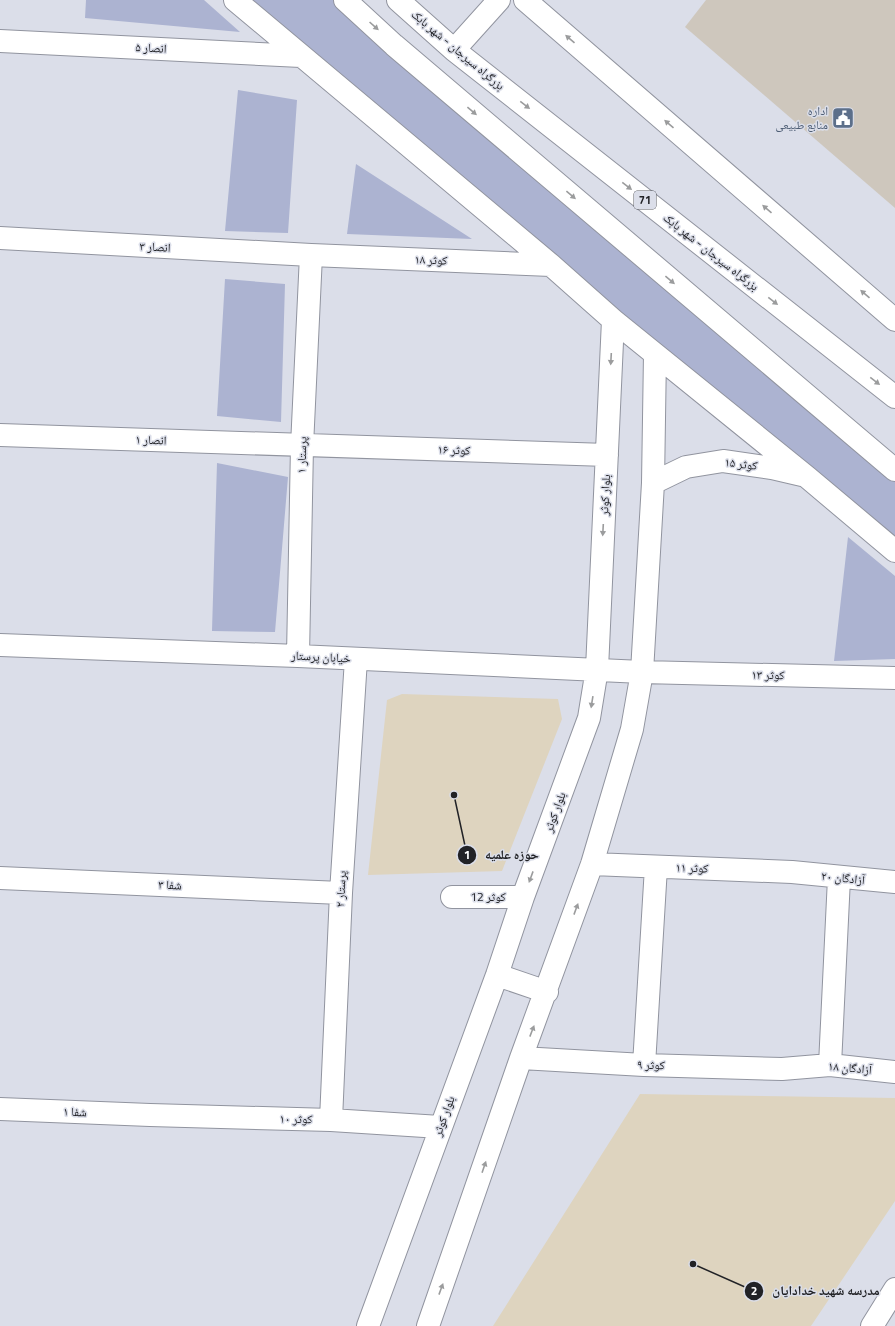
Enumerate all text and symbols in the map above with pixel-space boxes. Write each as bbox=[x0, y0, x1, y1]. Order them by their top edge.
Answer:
street label: بزرگراه سیرجان - شهر بابک bbox=[407, 5, 509, 95]
one-way arrow bbox=[369, 22, 379, 31]
one-way arrow bbox=[565, 35, 576, 44]
street label: انصار ۵ bbox=[135, 37, 167, 58]
one-way arrow bbox=[519, 101, 530, 110]
place label: اداره منابع طبیعی bbox=[775, 101, 828, 134]
public building icon: اداره منابع طبیعی bbox=[830, 105, 856, 131]
one-way arrow bbox=[467, 107, 478, 116]
one-way arrow bbox=[663, 120, 674, 129]
one-way arrow bbox=[621, 181, 632, 190]
one-way arrow bbox=[566, 191, 577, 200]
road number: 71 bbox=[634, 191, 656, 209]
one-way arrow bbox=[762, 205, 772, 214]
street label: بزرگراه سیرجان - شهر بابک bbox=[659, 208, 763, 295]
street label: انصار ۳ bbox=[139, 236, 171, 257]
street label: کوثر ۱۸ bbox=[414, 249, 448, 270]
one-way arrow bbox=[665, 275, 676, 284]
one-way arrow bbox=[861, 290, 870, 299]
one-way arrow bbox=[768, 296, 779, 305]
one-way arrow bbox=[608, 353, 615, 365]
one-way arrow bbox=[870, 377, 881, 385]
street label: انصار ۱ bbox=[135, 429, 167, 450]
street label: پرستار ۱ bbox=[291, 436, 312, 474]
street label: کوثر ۱۶ bbox=[437, 439, 471, 460]
street label: کوثر ۱۵ bbox=[724, 452, 759, 475]
street label: بلوار کوثر bbox=[594, 474, 615, 517]
one-way arrow bbox=[600, 524, 607, 536]
street label: خیابان پرستار bbox=[290, 645, 352, 668]
street label: کوثر ۱۳ bbox=[751, 665, 785, 684]
one-way arrow bbox=[589, 696, 595, 708]
street label: بلوار کوثر bbox=[538, 789, 571, 836]
callout: حوزه علمیه bbox=[457, 842, 547, 867]
text: حوزه علمیه bbox=[485, 844, 539, 864]
text: 1 bbox=[464, 845, 470, 864]
street label: کوثر ۱۱ bbox=[675, 857, 709, 878]
street label: آزادگان ۲۰ bbox=[820, 866, 867, 889]
street label: پرستار ۲ bbox=[330, 870, 351, 908]
one-way arrow bbox=[527, 872, 533, 884]
street label: شفا ۳ bbox=[158, 874, 182, 895]
street label: کوثر 12 bbox=[470, 887, 506, 906]
one-way arrow bbox=[574, 902, 580, 914]
one-way arrow bbox=[529, 1024, 535, 1036]
street label: کوثر ۹ bbox=[637, 1055, 665, 1074]
street label: آزادگان ۱۸ bbox=[827, 1056, 874, 1079]
street label: بلوار کوثر bbox=[427, 1093, 460, 1140]
street label: شفا ۱ bbox=[63, 1102, 87, 1121]
street label: کوثر ۱۰ bbox=[279, 1109, 313, 1128]
one-way arrow bbox=[481, 1160, 487, 1172]
callout: مدرسه شهید خدادایان bbox=[744, 1278, 887, 1303]
text: مدرسه شهید خدادایان bbox=[772, 1280, 880, 1300]
text: 2 bbox=[751, 1281, 757, 1300]
one-way arrow bbox=[438, 1283, 444, 1295]

